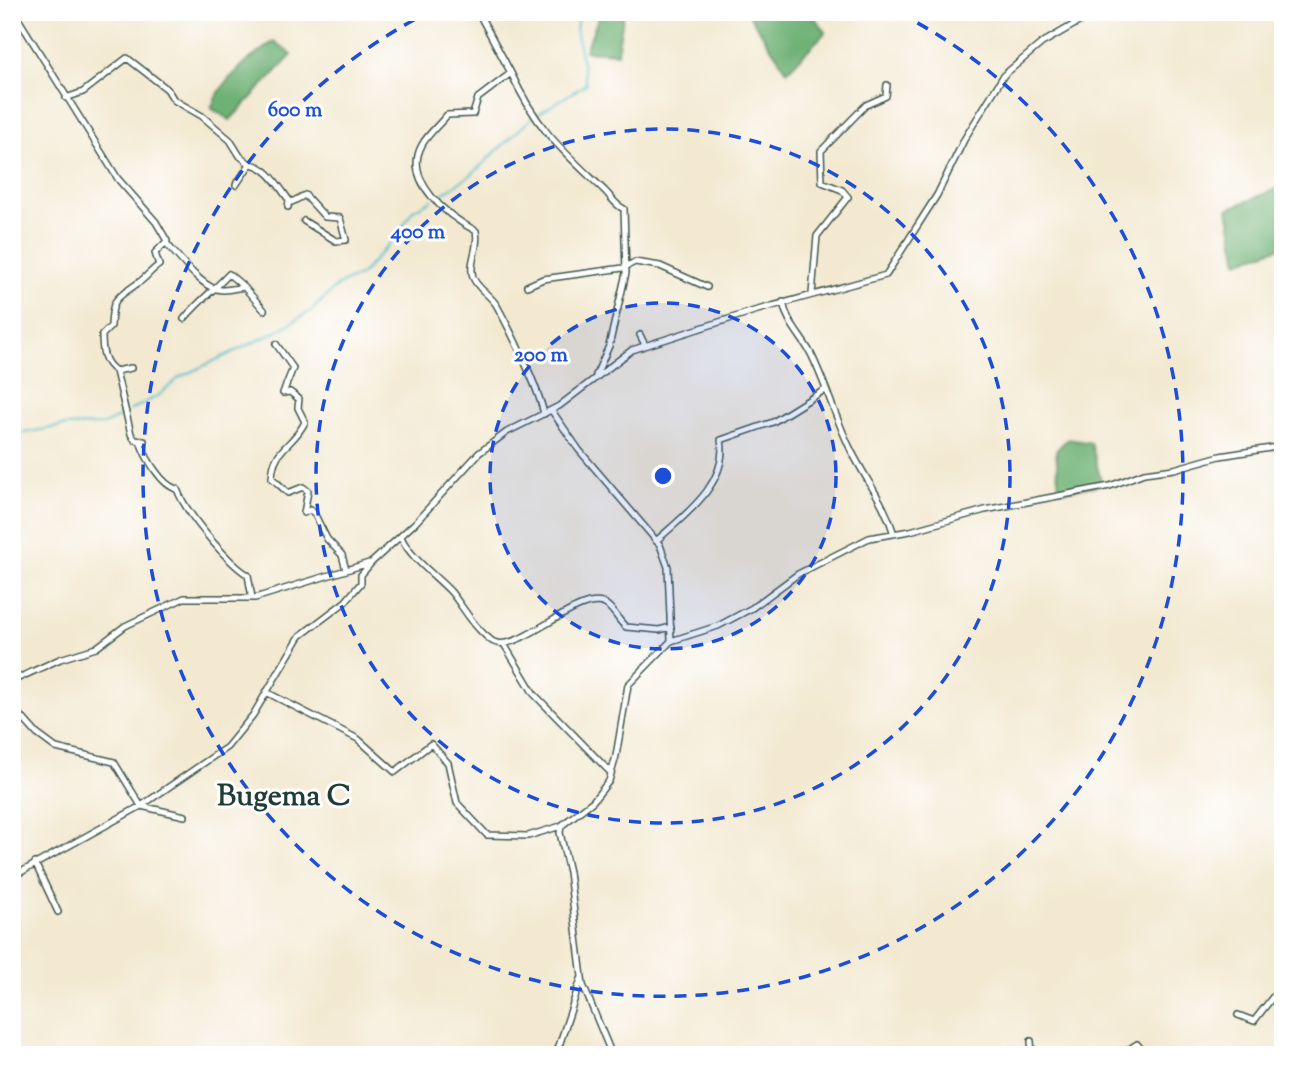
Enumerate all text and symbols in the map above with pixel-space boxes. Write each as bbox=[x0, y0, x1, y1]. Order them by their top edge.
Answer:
text: 600 m bbox=[268, 96, 323, 126]
text: 400 m bbox=[390, 218, 446, 248]
text: 200 m bbox=[514, 341, 569, 371]
centre of rings bbox=[651, 464, 675, 488]
district label: Bugema C bbox=[217, 776, 351, 819]

